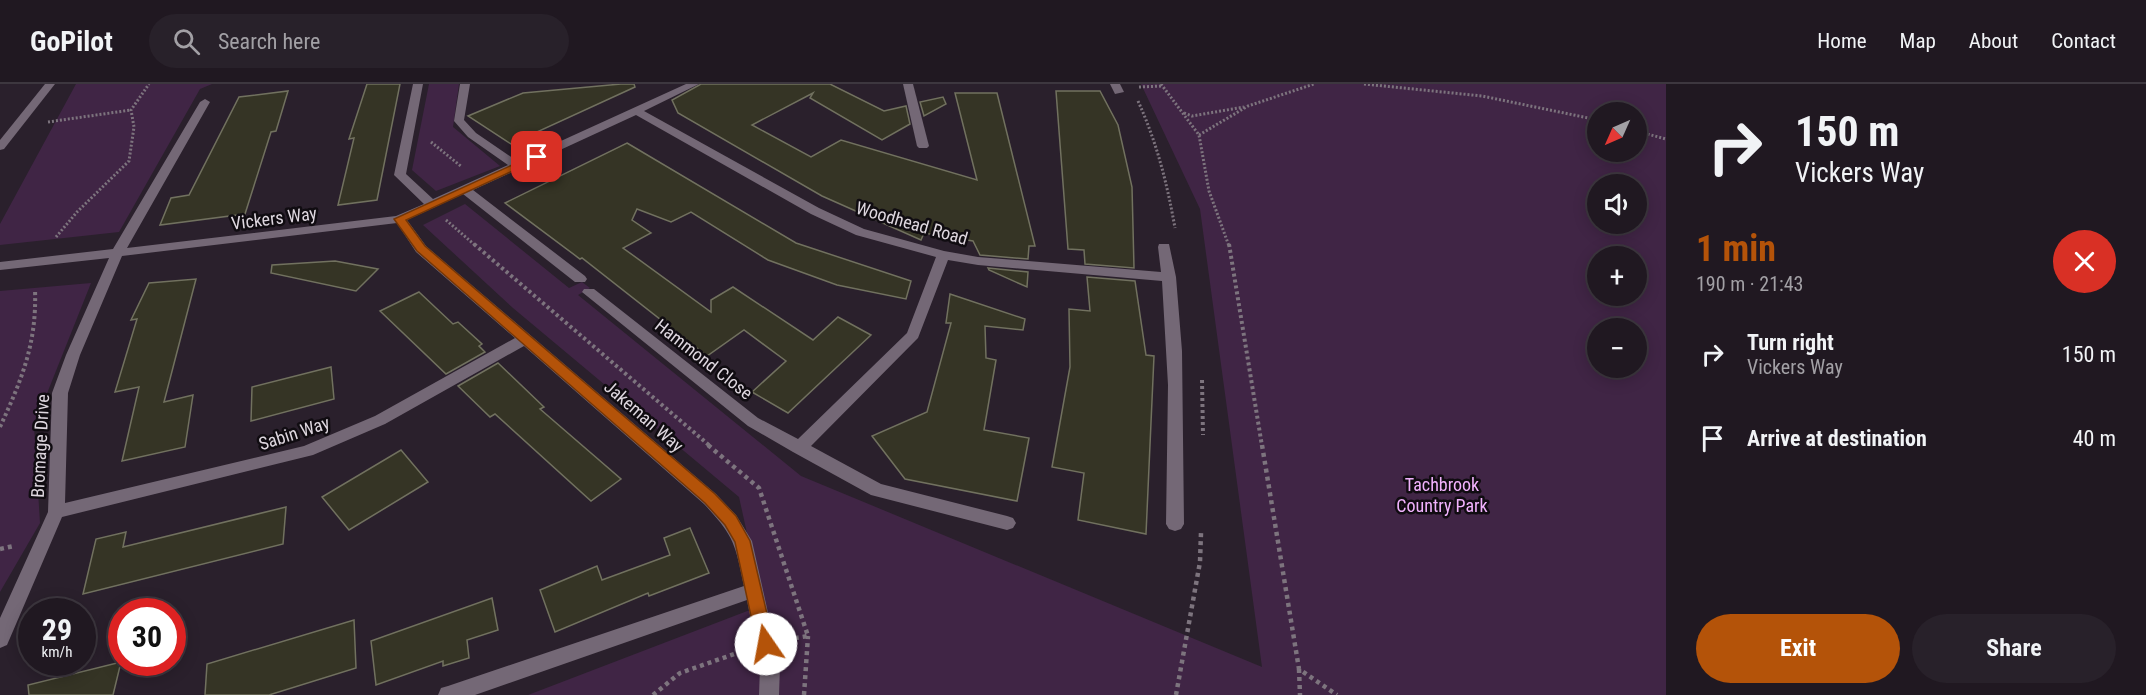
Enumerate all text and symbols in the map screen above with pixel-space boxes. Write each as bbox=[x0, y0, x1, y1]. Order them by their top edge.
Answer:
search box bbox=[149, 14, 569, 68]
text: GoPilot bbox=[30, 25, 113, 58]
icon: search bbox=[170, 25, 203, 58]
text: Search here bbox=[218, 29, 320, 54]
text: Home bbox=[1817, 29, 1867, 53]
text: Map bbox=[1900, 29, 1936, 53]
text: About bbox=[1969, 29, 2018, 53]
text: Contact bbox=[2051, 29, 2116, 53]
north arrow bbox=[1587, 102, 1647, 162]
map controls bbox=[1587, 102, 1647, 378]
text: 150 m bbox=[1795, 107, 1900, 156]
icon: right bbox=[1696, 108, 1774, 186]
pin bbox=[511, 131, 562, 182]
icon: arrive bbox=[520, 140, 553, 173]
text: Vickers Way bbox=[1795, 157, 1924, 189]
button: sound bbox=[1587, 174, 1647, 234]
street label: Woodhead Road bbox=[854, 197, 970, 249]
street label: Vickers Way bbox=[230, 202, 319, 234]
text: 1 min bbox=[1696, 228, 1776, 270]
button: close bbox=[2053, 230, 2116, 293]
button: + bbox=[1587, 246, 1647, 306]
text: 190 m · 21:43 bbox=[1696, 272, 1803, 296]
street label: Hammond Close bbox=[651, 314, 757, 404]
button: − bbox=[1587, 318, 1647, 378]
text: Turn right bbox=[1747, 330, 1834, 355]
icon: right bbox=[1696, 338, 1729, 371]
text: 150 m bbox=[2062, 342, 2116, 367]
text: Vickers Way bbox=[1747, 355, 1843, 379]
street label: Jakeman Way bbox=[600, 376, 688, 456]
street label: Bromage Drive bbox=[27, 394, 53, 498]
street label: Sabin Way bbox=[256, 412, 333, 454]
icon: arrive bbox=[1696, 422, 1729, 455]
text: Arrive at destination bbox=[1747, 426, 1927, 451]
text: 40 m bbox=[2073, 426, 2116, 451]
park label: Tachbrook Country Park bbox=[1396, 474, 1488, 516]
speed limit sign: 30 bbox=[108, 598, 186, 676]
text: 29 bbox=[42, 612, 72, 647]
position arrow bbox=[734, 612, 798, 676]
button: Exit bbox=[1696, 614, 1900, 683]
button: Share bbox=[1912, 614, 2116, 683]
text: km/h bbox=[42, 643, 72, 661]

